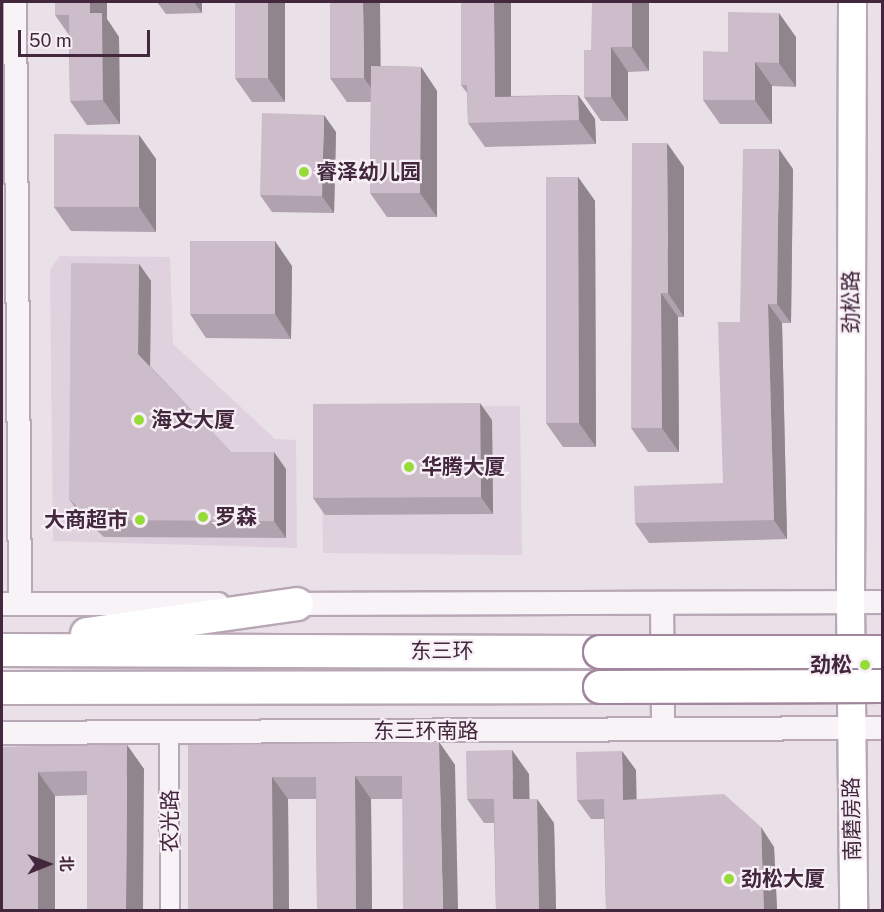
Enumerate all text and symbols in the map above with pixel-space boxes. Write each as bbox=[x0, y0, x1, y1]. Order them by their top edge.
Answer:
scale bar bbox=[21, 18, 153, 56]
text: 50 m bbox=[29, 30, 72, 51]
place label: 睿泽幼儿园 bbox=[316, 159, 421, 185]
marker: 睿泽幼儿园 bbox=[297, 165, 311, 179]
street label: 劲松路 bbox=[838, 271, 864, 333]
place label: 海文大厦 bbox=[151, 407, 235, 433]
marker: 海文大厦 bbox=[132, 413, 146, 427]
place label: 华腾大厦 bbox=[421, 454, 505, 480]
marker: 华腾大厦 bbox=[402, 460, 416, 474]
place label: 罗森 bbox=[215, 504, 257, 530]
place label: 大商超市 bbox=[44, 507, 128, 533]
marker: 罗森 bbox=[196, 510, 210, 524]
marker: 大商超市 bbox=[133, 513, 147, 527]
street label: 东三环 bbox=[411, 638, 473, 664]
place label: 劲松 bbox=[810, 652, 852, 678]
marker: 劲松 bbox=[856, 656, 874, 674]
street label: 东三环南路 bbox=[374, 718, 478, 744]
street label: 南磨房路 bbox=[839, 777, 865, 861]
street label: 农光路 bbox=[157, 790, 183, 852]
north arrow bbox=[18, 834, 78, 894]
text: 北 bbox=[57, 855, 76, 872]
place label: 劲松大厦 bbox=[741, 866, 825, 892]
marker: 劲松大厦 bbox=[722, 872, 736, 886]

